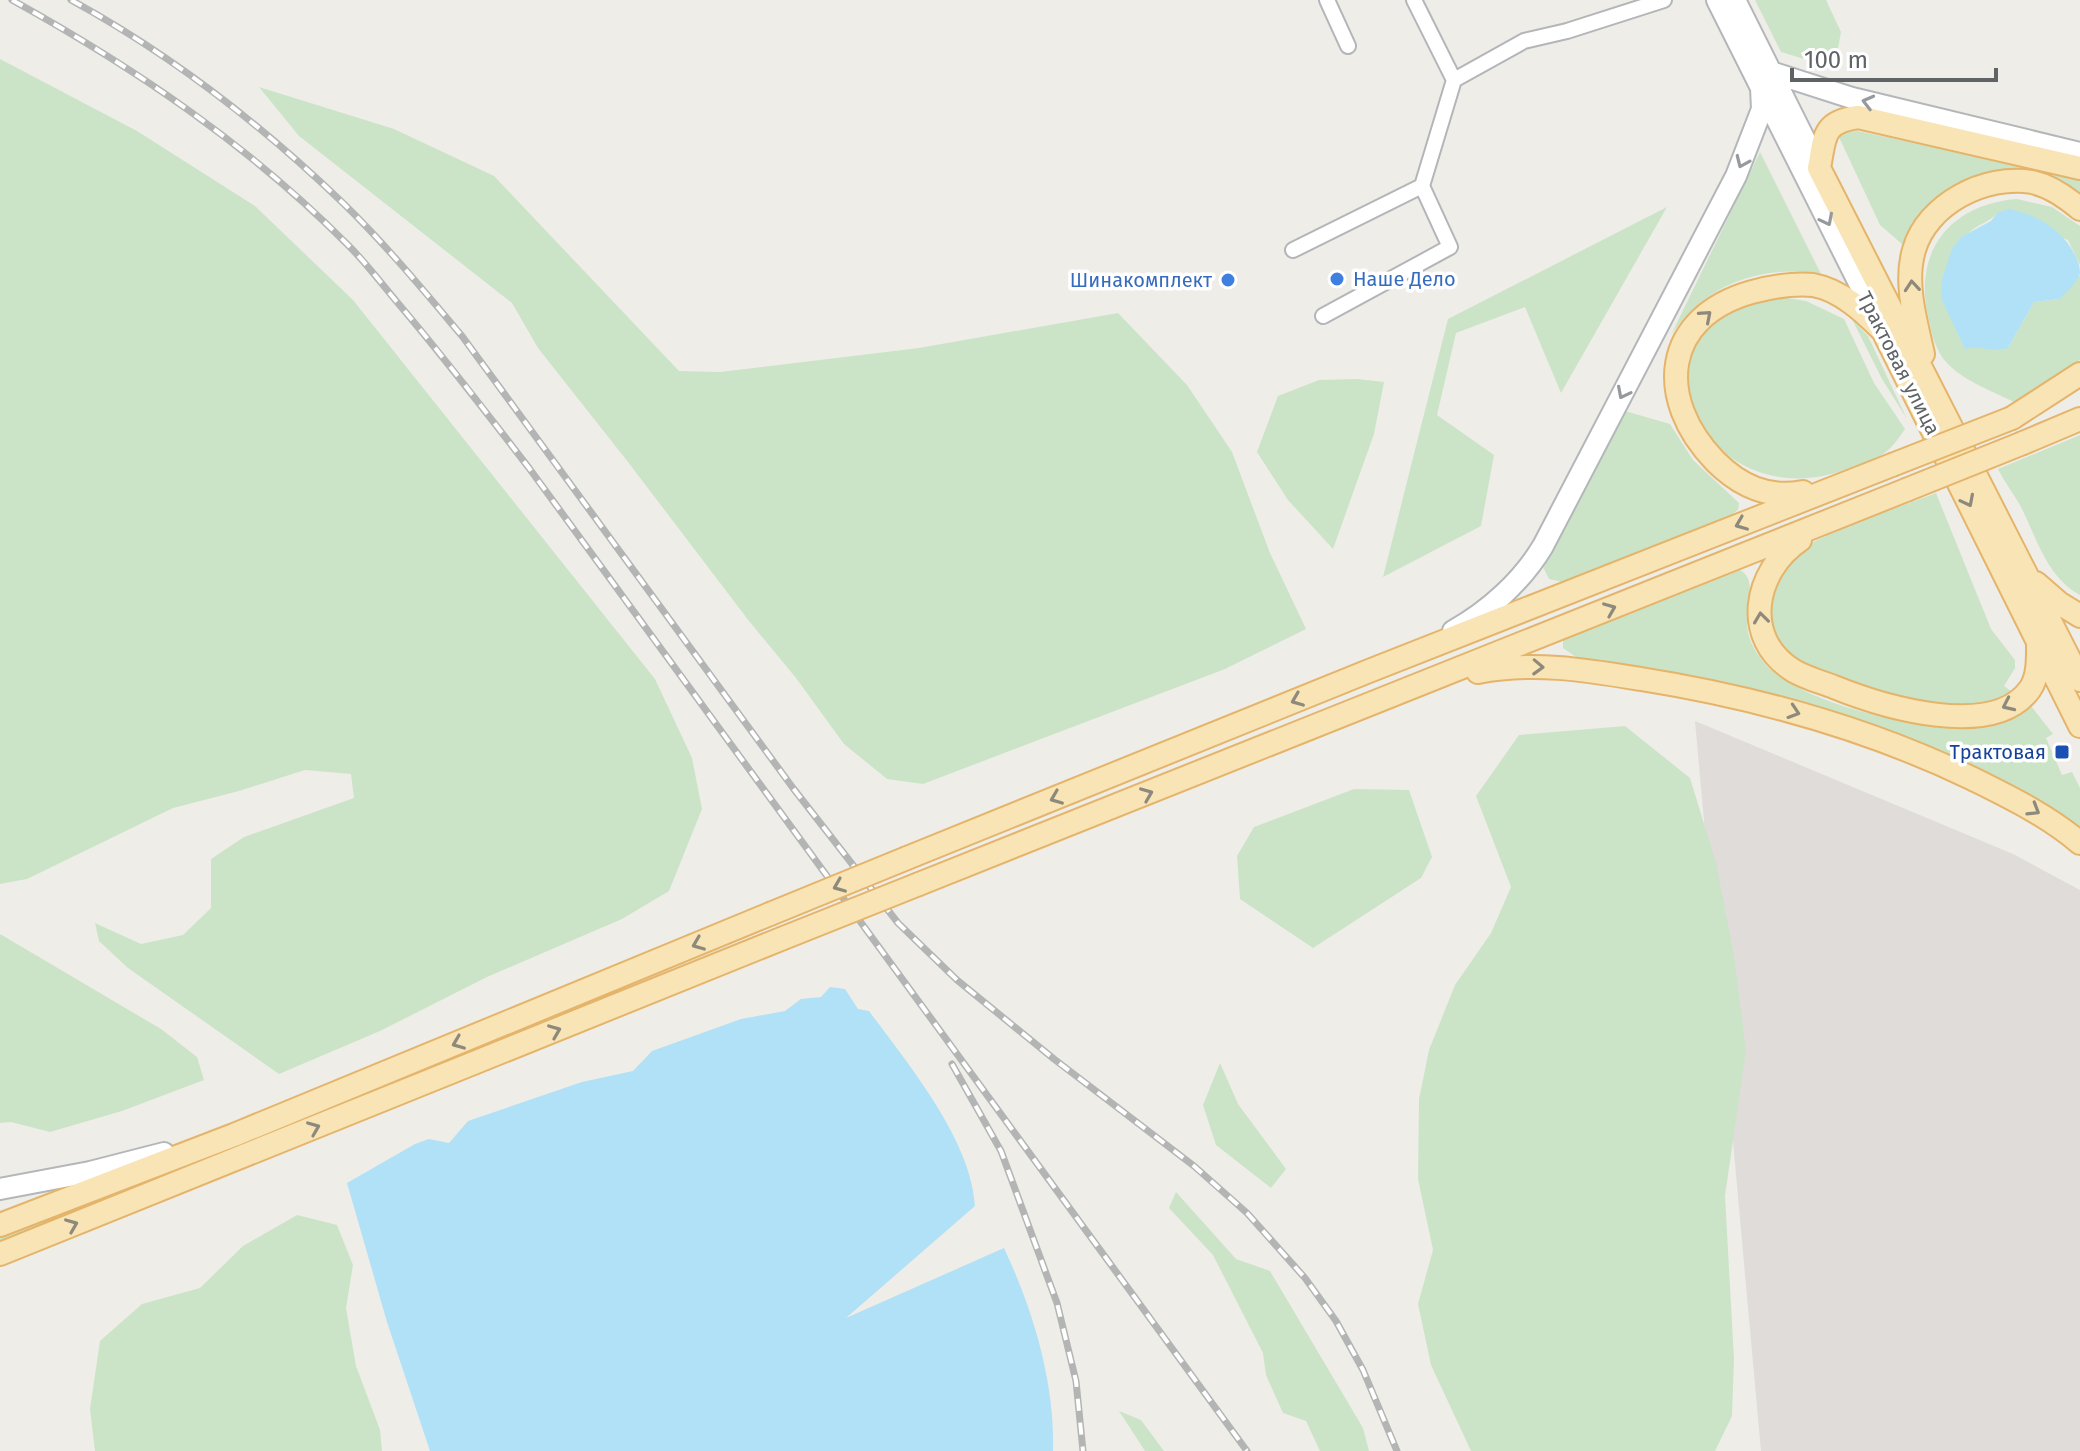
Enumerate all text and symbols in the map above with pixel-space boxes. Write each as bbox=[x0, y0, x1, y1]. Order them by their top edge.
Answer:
scale bar bbox=[1792, 32, 1996, 82]
text: 100 m bbox=[1804, 46, 1868, 74]
one-way arrow bbox=[1862, 94, 1875, 111]
one-way arrow bbox=[1735, 154, 1751, 168]
one-way arrow bbox=[1818, 211, 1833, 226]
place label: Наше Дело bbox=[1353, 267, 1456, 291]
place label: Шинакомплект bbox=[1070, 268, 1213, 292]
marker: Наше Дело bbox=[1328, 270, 1346, 288]
marker: Шинакомплект bbox=[1219, 271, 1237, 289]
one-way arrow bbox=[1904, 279, 1921, 292]
street label: Трактовая улица bbox=[1853, 287, 1945, 439]
one-way arrow bbox=[1697, 312, 1712, 326]
one-way arrow bbox=[1617, 384, 1632, 399]
one-way arrow bbox=[1959, 493, 1974, 508]
one-way arrow bbox=[1735, 514, 1749, 531]
one-way arrow bbox=[1602, 603, 1616, 619]
one-way arrow bbox=[1753, 611, 1770, 624]
one-way arrow bbox=[1533, 658, 1545, 675]
one-way arrow bbox=[1290, 690, 1304, 707]
one-way arrow bbox=[2001, 695, 2016, 711]
one-way arrow bbox=[1786, 703, 1800, 719]
place label: Трактовая bbox=[1950, 740, 2046, 764]
marker: Трактовая bbox=[2053, 743, 2071, 761]
one-way arrow bbox=[1139, 787, 1153, 804]
one-way arrow bbox=[1049, 788, 1063, 805]
one-way arrow bbox=[2025, 801, 2040, 816]
one-way arrow bbox=[833, 876, 847, 893]
one-way arrow bbox=[692, 934, 706, 951]
one-way arrow bbox=[547, 1024, 561, 1041]
one-way arrow bbox=[452, 1033, 466, 1050]
one-way arrow bbox=[306, 1121, 320, 1138]
one-way arrow bbox=[64, 1218, 78, 1235]

